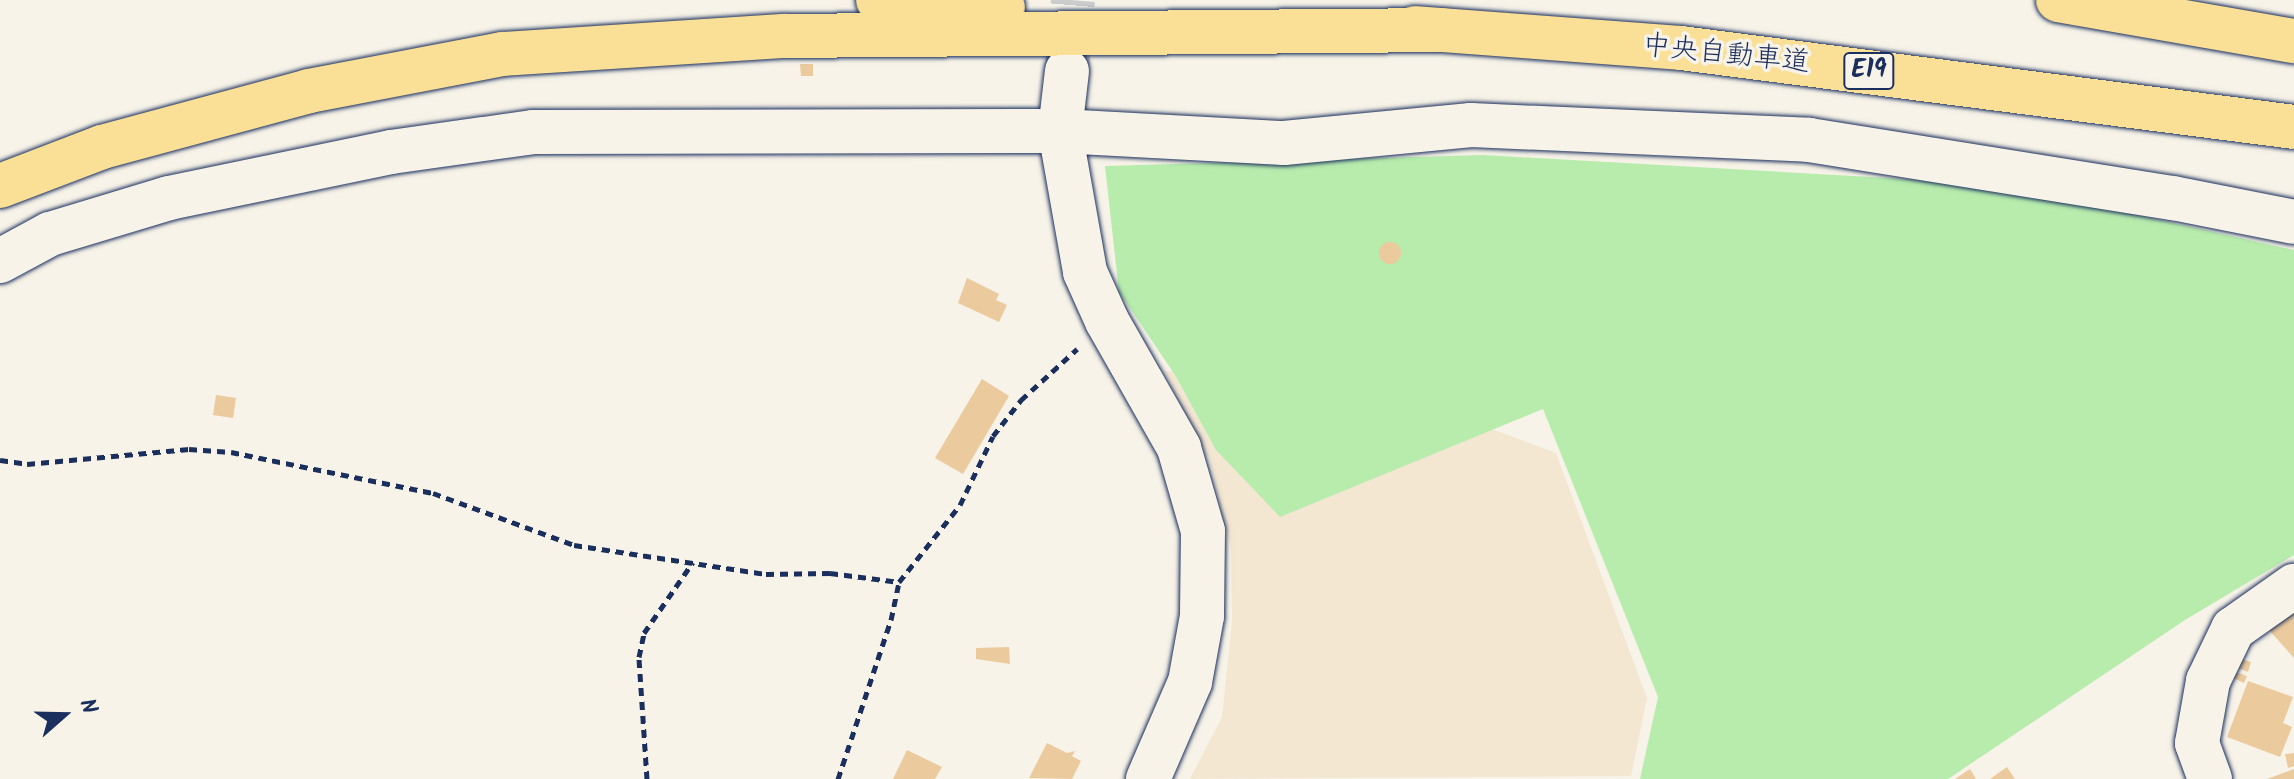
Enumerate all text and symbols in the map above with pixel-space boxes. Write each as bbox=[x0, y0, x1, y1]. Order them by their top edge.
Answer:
street label: 中央自動車道 bbox=[1641, 30, 1811, 80]
road number: E19 bbox=[1843, 49, 1895, 93]
north arrow bbox=[24, 675, 104, 755]
text: N bbox=[68, 694, 106, 719]

